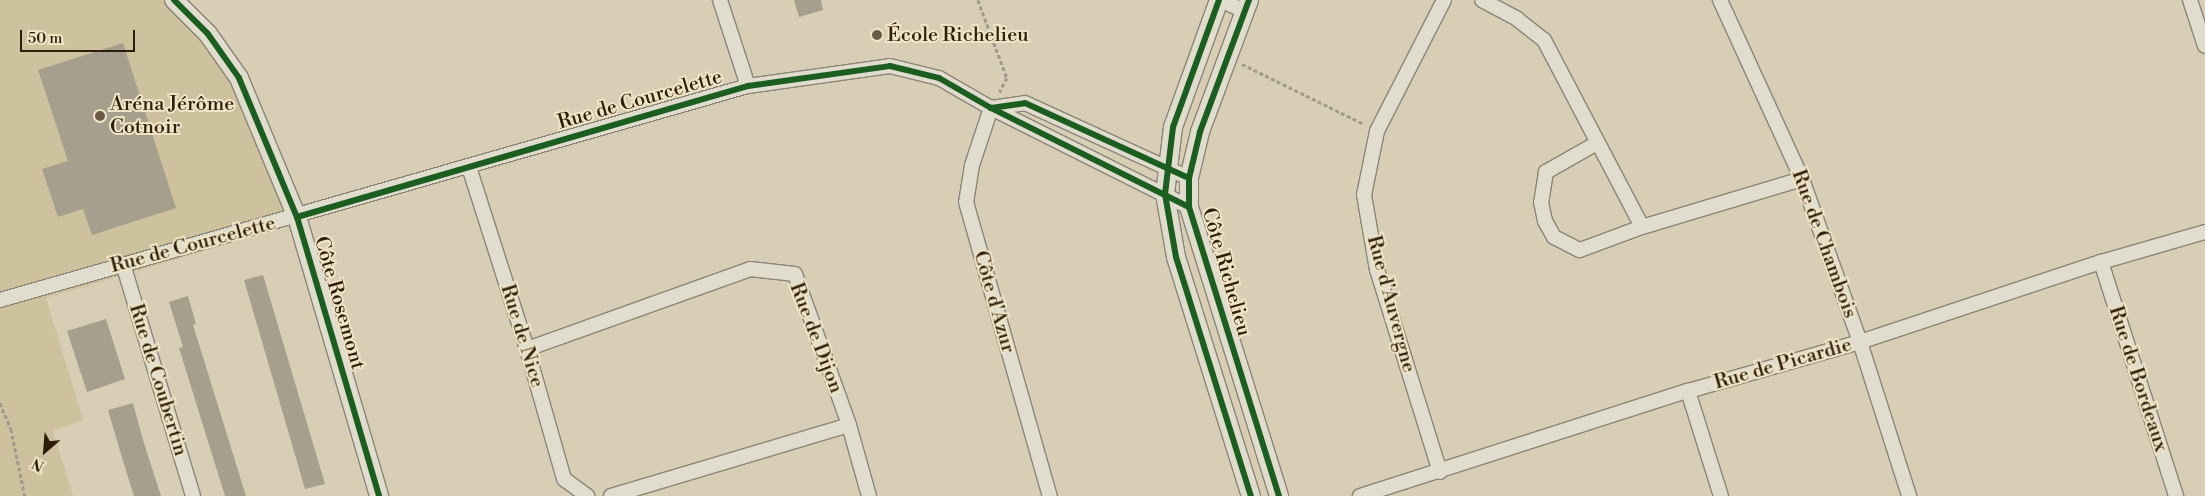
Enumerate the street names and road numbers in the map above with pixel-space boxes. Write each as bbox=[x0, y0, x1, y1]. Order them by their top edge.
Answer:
street label: Rue de Courcelette bbox=[555, 65, 725, 135]
street label: Rue de Chambois bbox=[1786, 166, 1862, 322]
street label: Côte Richelieu bbox=[1196, 205, 1256, 339]
street label: Rue de Courcelette bbox=[108, 211, 278, 279]
street label: Rue d'Auvergne bbox=[1361, 233, 1421, 375]
street label: Côte Rosemont bbox=[309, 234, 369, 372]
street label: Côte d'Azur bbox=[968, 248, 1020, 356]
street label: Rue de Dijon bbox=[784, 279, 848, 397]
street label: Rue de Nice bbox=[495, 281, 549, 391]
street label: Rue de Coubertin bbox=[123, 301, 193, 459]
street label: Rue de Bordeaux bbox=[2103, 303, 2173, 455]
street label: Rue de Picardie bbox=[1711, 333, 1855, 395]

